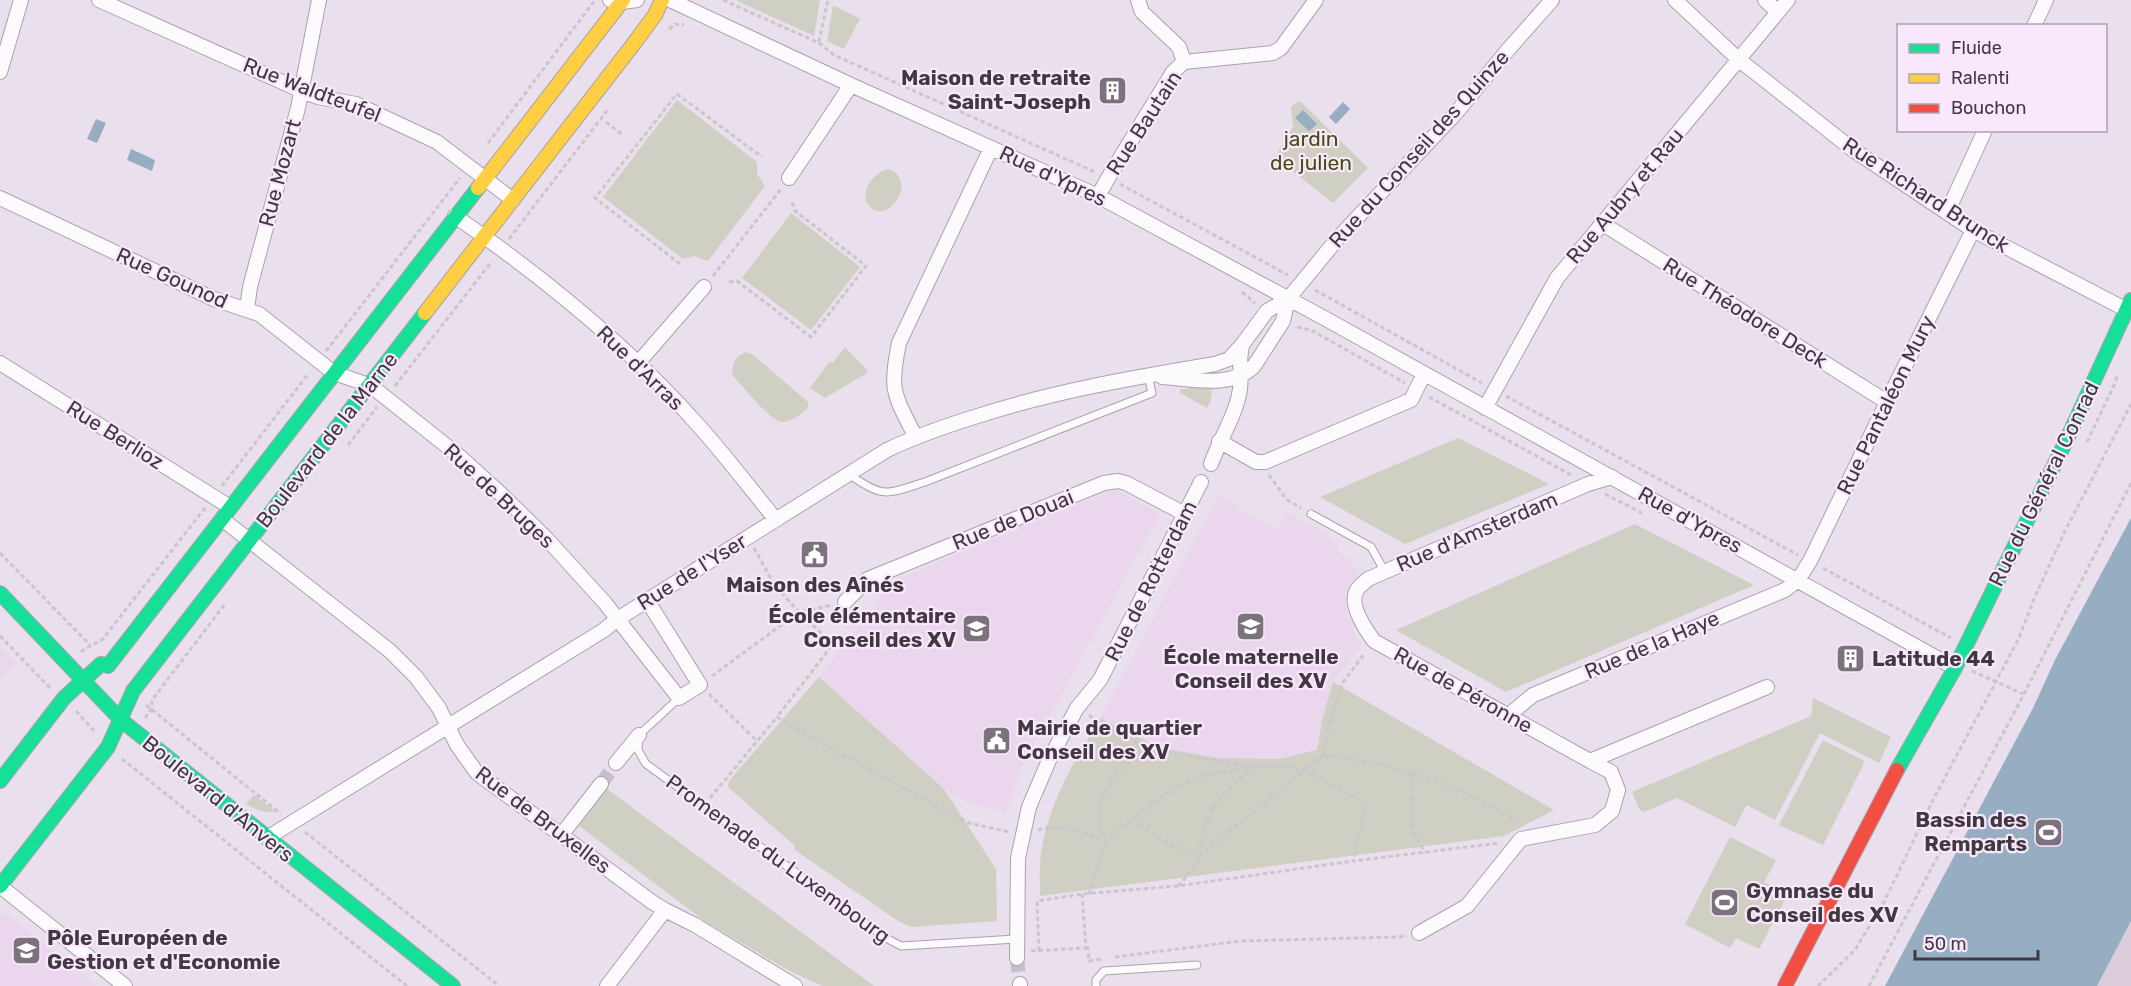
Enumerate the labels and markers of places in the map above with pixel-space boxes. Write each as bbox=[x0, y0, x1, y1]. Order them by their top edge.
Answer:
place label: Maison de retraite Saint-Joseph bbox=[901, 65, 1091, 114]
building icon: Maison de retraite Saint-Joseph bbox=[1096, 74, 1128, 106]
public building icon: Maison des Aînés bbox=[799, 538, 831, 570]
place label: Maison des Aînés bbox=[726, 572, 904, 597]
place label: École élémentaire Conseil des XV bbox=[768, 603, 956, 652]
school or university icon: École maternelle Conseil des XV bbox=[1235, 610, 1267, 642]
school or university icon: École élémentaire Conseil des XV bbox=[961, 612, 993, 644]
building icon: Latitude 44 bbox=[1835, 643, 1867, 675]
place label: École maternelle Conseil des XV bbox=[1163, 644, 1339, 693]
place label: Latitude 44 bbox=[1872, 646, 1995, 671]
place label: Mairie de quartier Conseil des XV bbox=[1017, 715, 1202, 764]
public building icon: Mairie de quartier Conseil des XV bbox=[980, 724, 1012, 756]
place label: Bassin des Remparts bbox=[1915, 807, 2027, 856]
sports icon: Bassin des Remparts bbox=[2032, 816, 2064, 848]
place label: Gymnase du Conseil des XV bbox=[1746, 878, 1899, 927]
sports icon: Gymnase du Conseil des XV bbox=[1709, 887, 1741, 919]
place label: Pôle Européen de Gestion et d'Economie bbox=[47, 925, 281, 974]
school or university icon: Pôle Européen de Gestion et d'Economie bbox=[10, 934, 42, 966]

